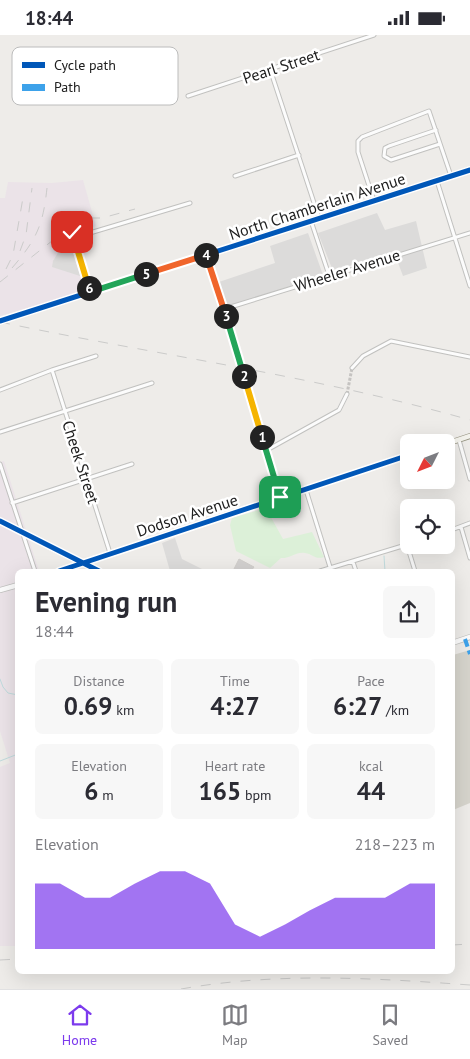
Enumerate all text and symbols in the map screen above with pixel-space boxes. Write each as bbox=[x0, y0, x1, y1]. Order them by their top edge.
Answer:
text: 18:44 bbox=[25, 6, 73, 30]
street label: Pearl Street bbox=[240, 44, 323, 88]
legend bbox=[12, 47, 178, 105]
text: Cycle path bbox=[54, 56, 116, 74]
text: Path bbox=[54, 78, 81, 96]
street label: North Chamberlain Avenue bbox=[226, 168, 408, 244]
pin bbox=[51, 211, 93, 253]
icon: check bbox=[58, 218, 86, 246]
pin: 4 bbox=[194, 243, 218, 267]
street label: Wheeler Avenue bbox=[291, 244, 403, 296]
text: 4 bbox=[203, 246, 210, 264]
pin: 5 bbox=[134, 261, 158, 287]
text: 5 bbox=[143, 265, 150, 283]
pin: 6 bbox=[76, 275, 102, 301]
text: 6 bbox=[86, 279, 93, 297]
pin: 3 bbox=[214, 303, 238, 329]
text: 3 bbox=[223, 307, 230, 325]
pin: 2 bbox=[232, 363, 256, 389]
text: 2 bbox=[241, 367, 248, 385]
street label: Cheek Street bbox=[58, 418, 104, 507]
pin: 1 bbox=[250, 425, 274, 449]
text: 1 bbox=[259, 428, 266, 446]
north arrow bbox=[400, 434, 455, 489]
map controls bbox=[400, 434, 455, 554]
pin bbox=[259, 476, 301, 518]
icon: arrive bbox=[266, 483, 294, 511]
street label: Dodson Avenue bbox=[134, 489, 240, 541]
button: locate bbox=[400, 499, 455, 554]
text: Evening run bbox=[35, 583, 177, 620]
button: share bbox=[383, 586, 435, 638]
text: 18:44 bbox=[35, 621, 73, 641]
text: Distance bbox=[73, 672, 125, 690]
text: Time bbox=[220, 672, 250, 690]
text: Pace bbox=[357, 672, 385, 690]
text: 0.69 bbox=[64, 690, 112, 722]
text: 4:27 bbox=[210, 690, 260, 722]
text: 6:27 bbox=[333, 690, 382, 722]
text: km bbox=[112, 701, 134, 719]
text: /km bbox=[382, 701, 409, 719]
text: Elevation bbox=[71, 757, 127, 775]
text: Heart rate bbox=[205, 757, 265, 775]
text: kcal bbox=[359, 757, 383, 775]
text: 6 bbox=[84, 775, 99, 807]
text: 165 bbox=[199, 775, 241, 807]
text: 44 bbox=[357, 775, 385, 807]
text: m bbox=[99, 786, 114, 804]
text: bpm bbox=[241, 786, 271, 804]
text: Elevation bbox=[35, 834, 99, 854]
text: 218–223 m bbox=[355, 834, 435, 854]
tab: Home bbox=[62, 1001, 97, 1049]
tab: Map bbox=[221, 1001, 249, 1049]
tab: Saved bbox=[373, 1001, 408, 1049]

